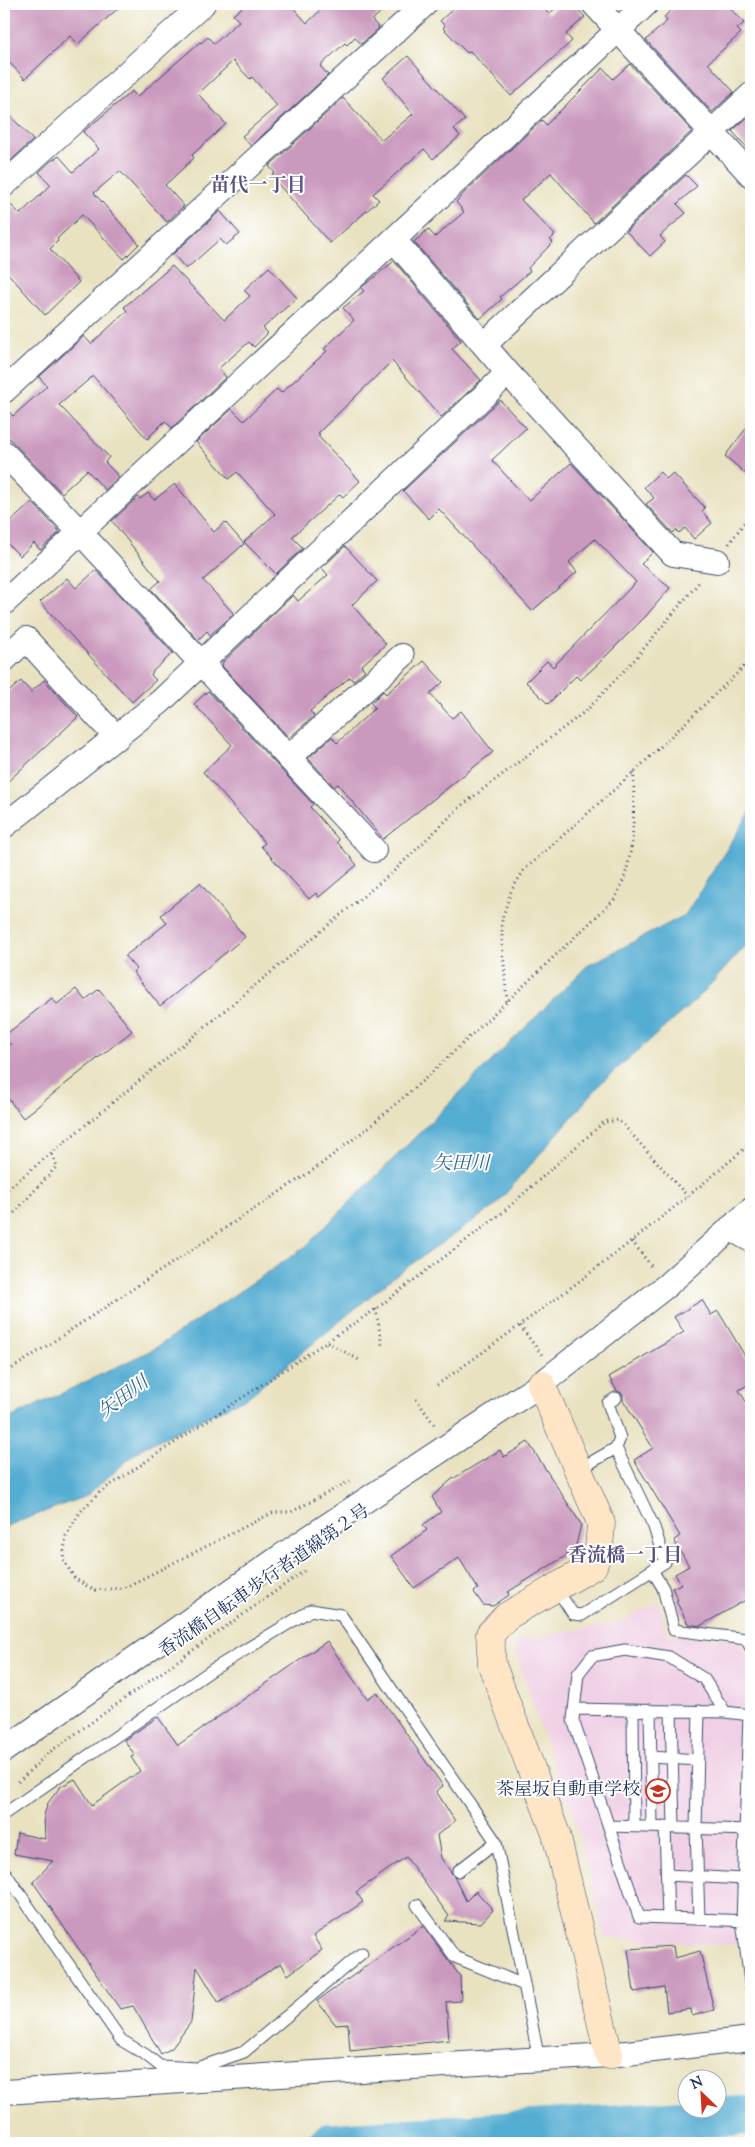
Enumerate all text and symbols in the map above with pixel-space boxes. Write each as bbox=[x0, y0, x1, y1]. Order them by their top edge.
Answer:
district label: 苗代一丁目 bbox=[210, 173, 306, 200]
water label: 矢田川 bbox=[432, 1151, 491, 1178]
water label: 矢田川 bbox=[93, 1369, 156, 1426]
street label: 香流橋自転車歩行者道線第２号 bbox=[154, 1499, 376, 1665]
district label: 香流橋一丁目 bbox=[568, 1543, 682, 1570]
place label: 茶屋坂自動車学校 bbox=[496, 1778, 640, 1804]
school or university icon: 茶屋坂自動車学校 bbox=[645, 1778, 671, 1804]
north arrow bbox=[678, 2070, 728, 2120]
text: N bbox=[688, 2073, 707, 2095]

